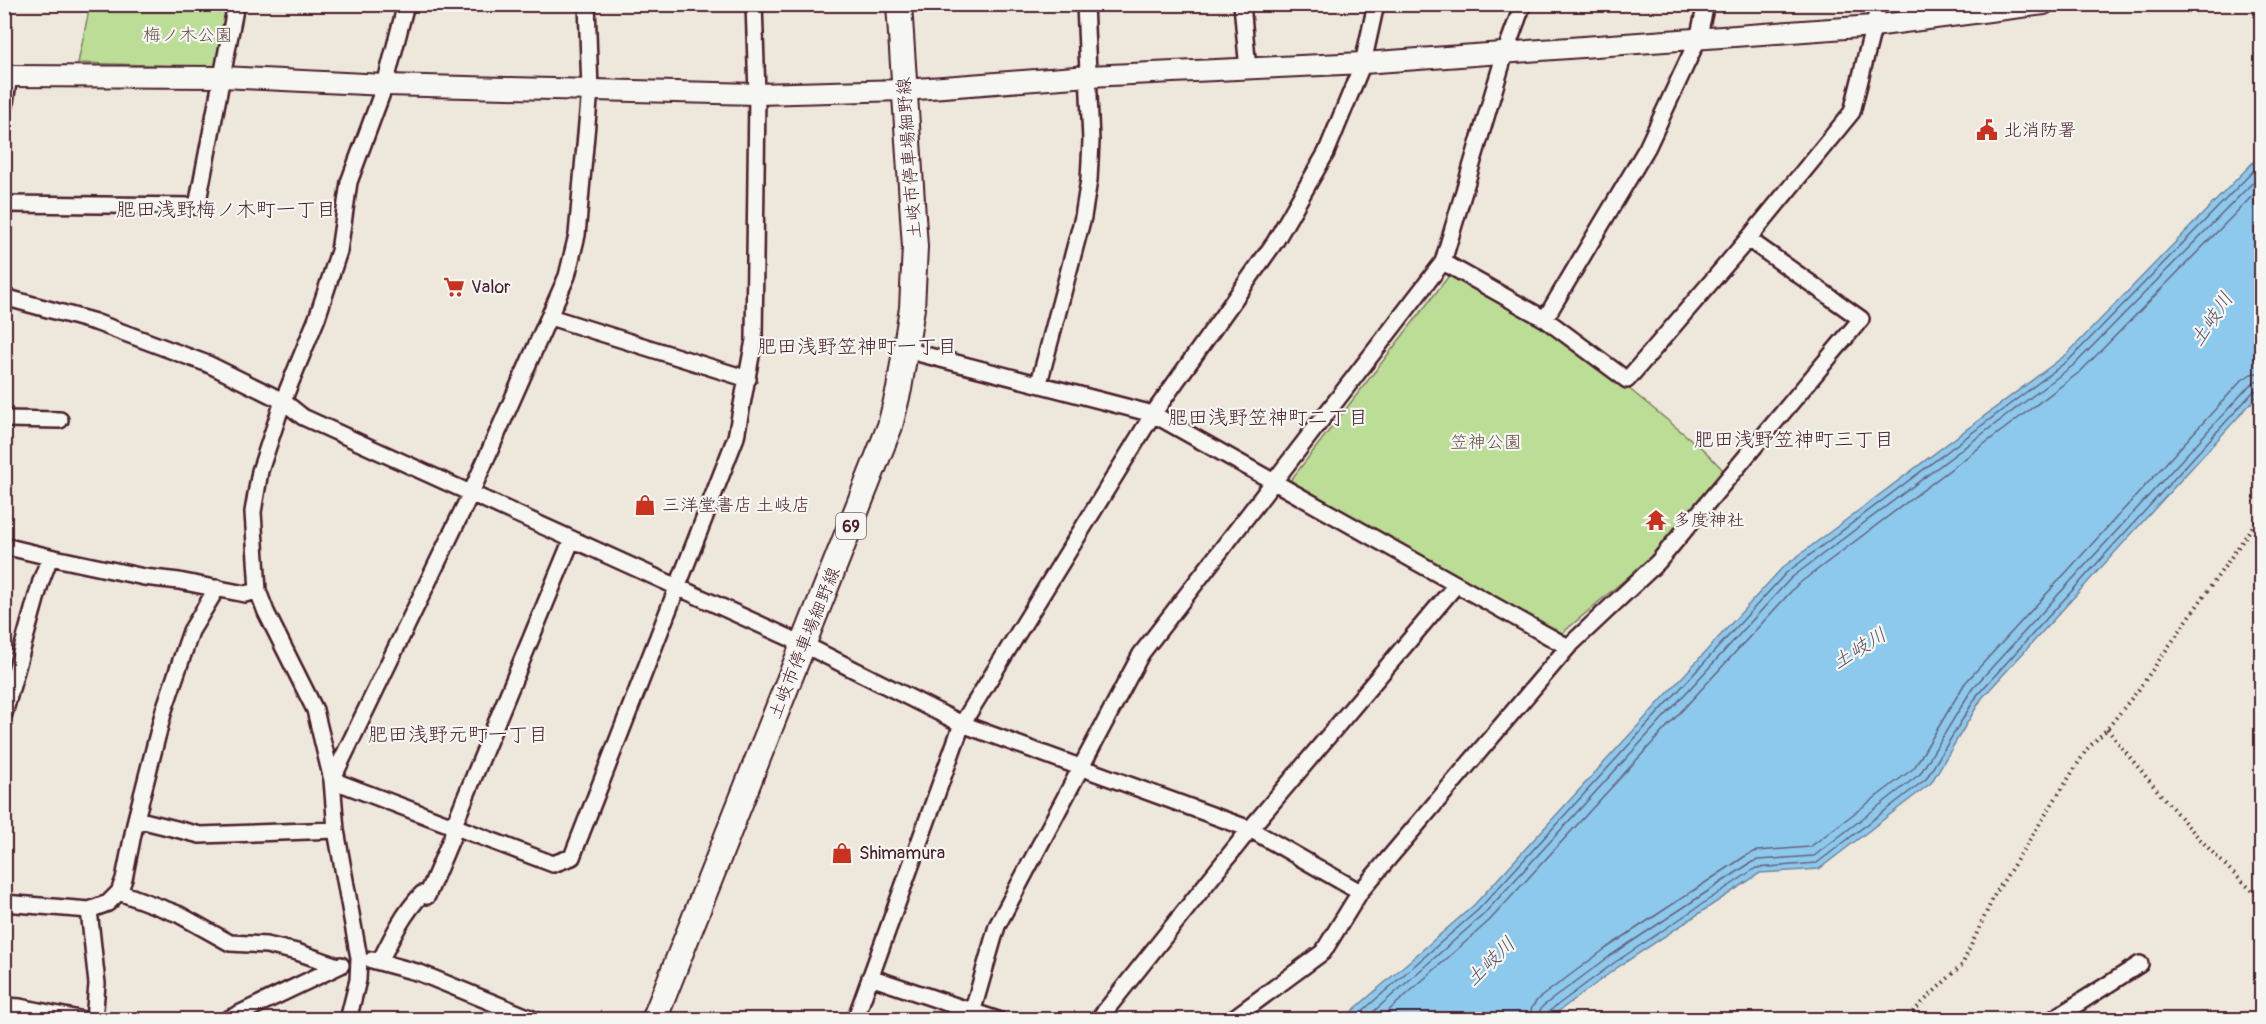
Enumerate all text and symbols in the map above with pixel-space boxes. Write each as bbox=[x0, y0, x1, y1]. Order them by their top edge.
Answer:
park label: 梅ノ木公園 bbox=[143, 24, 233, 47]
street label: 土岐市停車場細野線 bbox=[892, 76, 927, 240]
public building icon: 北消防署 bbox=[1975, 118, 1999, 142]
place label: 北消防署 bbox=[2004, 119, 2076, 142]
district label: 肥田浅野梅ノ木町一丁目 bbox=[116, 197, 336, 222]
supermarket icon: Valor bbox=[442, 275, 466, 299]
place label: Valor bbox=[471, 276, 511, 299]
water label: 土岐川 bbox=[2184, 287, 2239, 351]
district label: 肥田浅野笠神町一丁目 bbox=[757, 334, 957, 359]
district label: 肥田浅野笠神町二丁目 bbox=[1168, 405, 1368, 430]
district label: 肥田浅野笠神町三丁目 bbox=[1694, 427, 1894, 452]
park label: 笠神公園 bbox=[1450, 431, 1522, 454]
shop icon: 三洋堂書店 土岐店 bbox=[633, 493, 657, 517]
place label: 三洋堂書店 土岐店 bbox=[662, 494, 810, 517]
temple icon: 多度神社 bbox=[1644, 508, 1668, 532]
place label: 多度神社 bbox=[1673, 509, 1745, 532]
road number: 69 bbox=[836, 513, 866, 539]
street label: 土岐市停車場細野線 bbox=[763, 564, 845, 723]
water label: 土岐川 bbox=[1827, 622, 1891, 675]
district label: 肥田浅野元町一丁目 bbox=[368, 722, 548, 747]
shop icon: Shimamura bbox=[830, 841, 854, 865]
place label: Shimamura bbox=[859, 842, 945, 865]
water label: 土岐川 bbox=[1460, 932, 1521, 991]

